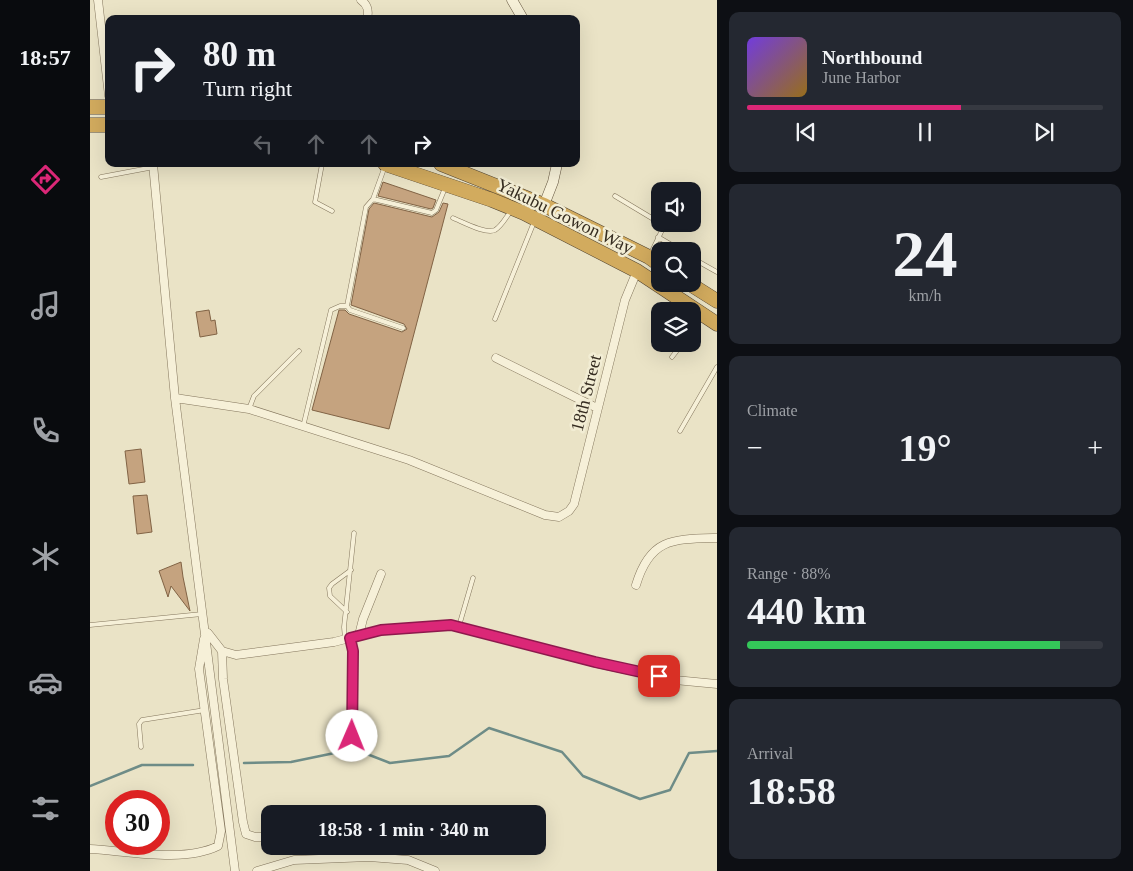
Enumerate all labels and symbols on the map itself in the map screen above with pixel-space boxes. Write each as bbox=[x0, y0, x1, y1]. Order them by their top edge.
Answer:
street label: Yakubu Gowon Way bbox=[493, 174, 637, 258]
street label: 18th Street bbox=[567, 352, 605, 434]
pin bbox=[638, 655, 680, 697]
position arrow bbox=[325, 709, 377, 761]
speed limit sign: 30 bbox=[105, 790, 170, 855]

